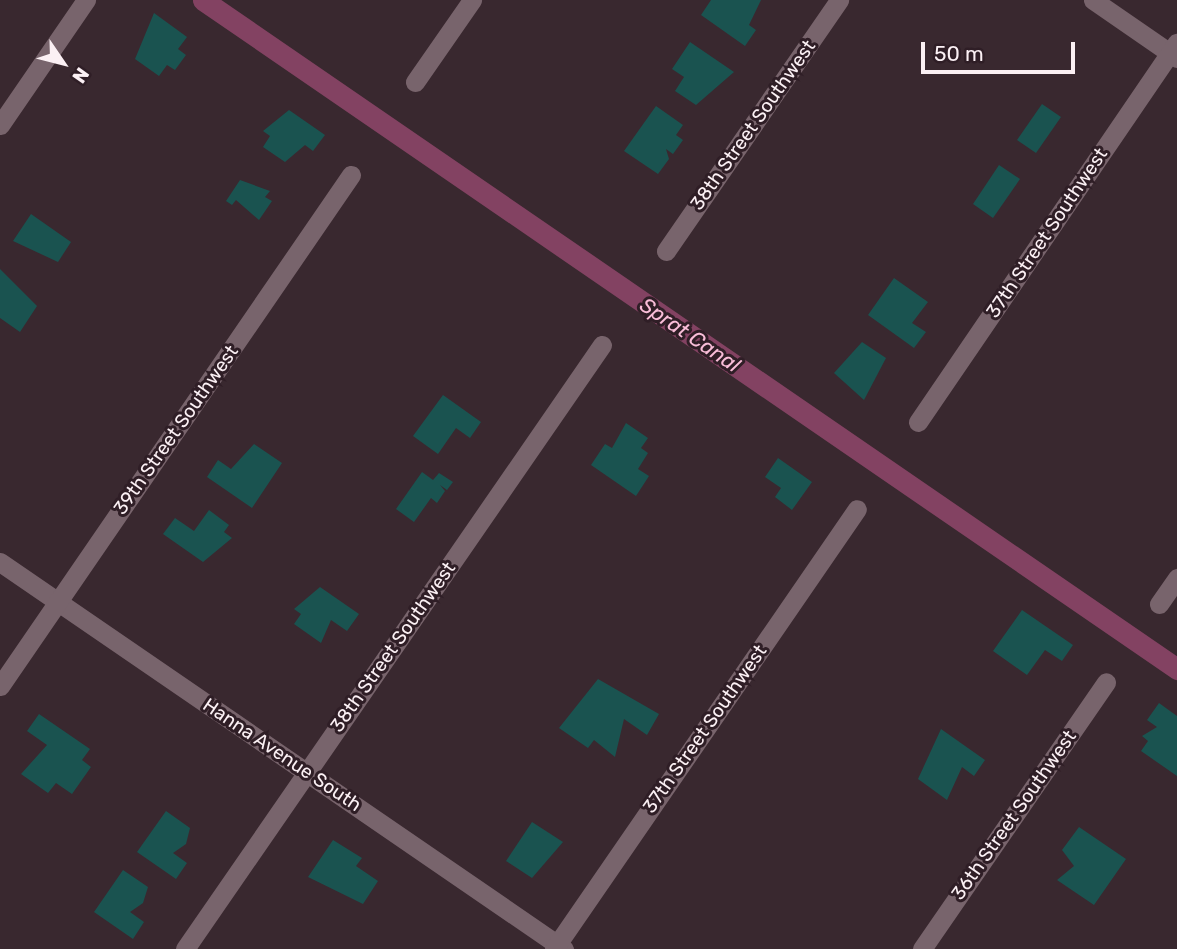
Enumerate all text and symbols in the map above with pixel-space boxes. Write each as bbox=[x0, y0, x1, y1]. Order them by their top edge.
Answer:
north arrow bbox=[28, 28, 98, 98]
scale bar bbox=[925, 28, 1079, 72]
street label: 38th Street Southwest bbox=[686, 36, 820, 214]
text: 50 m bbox=[934, 41, 984, 66]
text: N bbox=[67, 63, 94, 88]
street label: 37th Street Southwest bbox=[982, 144, 1112, 322]
water label: Sprat Canal bbox=[635, 292, 745, 378]
street label: 39th Street Southwest bbox=[109, 341, 243, 519]
street label: 38th Street Southwest bbox=[326, 558, 460, 736]
street label: 37th Street Southwest bbox=[638, 640, 772, 818]
street label: Hanna Avenue South bbox=[198, 693, 366, 817]
street label: 36th Street Southwest bbox=[947, 726, 1081, 904]

